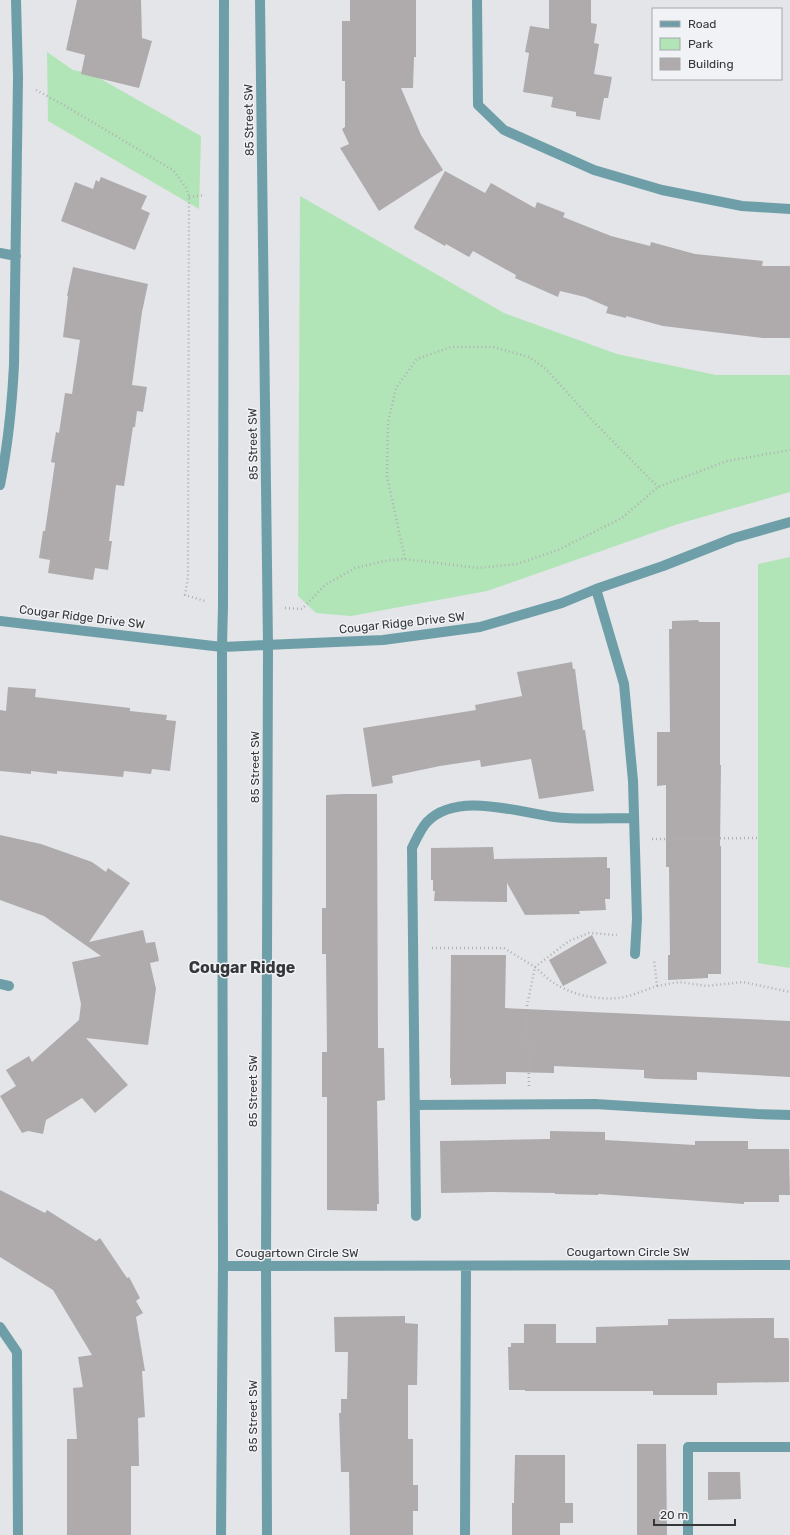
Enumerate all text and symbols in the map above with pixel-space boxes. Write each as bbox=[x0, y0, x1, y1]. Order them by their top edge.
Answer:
legend bbox=[652, 8, 782, 80]
text: Road bbox=[688, 17, 716, 31]
text: Park bbox=[688, 37, 714, 51]
text: Building bbox=[688, 57, 734, 71]
street label: 85 Street SW bbox=[241, 83, 257, 156]
street label: 85 Street SW bbox=[245, 407, 261, 480]
street label: Cougar Ridge Drive SW bbox=[18, 602, 146, 632]
street label: Cougar Ridge Drive SW bbox=[338, 609, 466, 637]
street label: 85 Street SW bbox=[248, 730, 262, 803]
district label: Cougar Ridge bbox=[189, 958, 295, 977]
street label: 85 Street SW bbox=[246, 1054, 260, 1127]
street label: Cougartown Circle SW bbox=[566, 1245, 690, 1259]
street label: Cougartown Circle SW bbox=[235, 1246, 359, 1260]
street label: 85 Street SW bbox=[246, 1379, 260, 1452]
scale bar bbox=[654, 1501, 735, 1527]
text: 20 m bbox=[660, 1508, 688, 1522]

